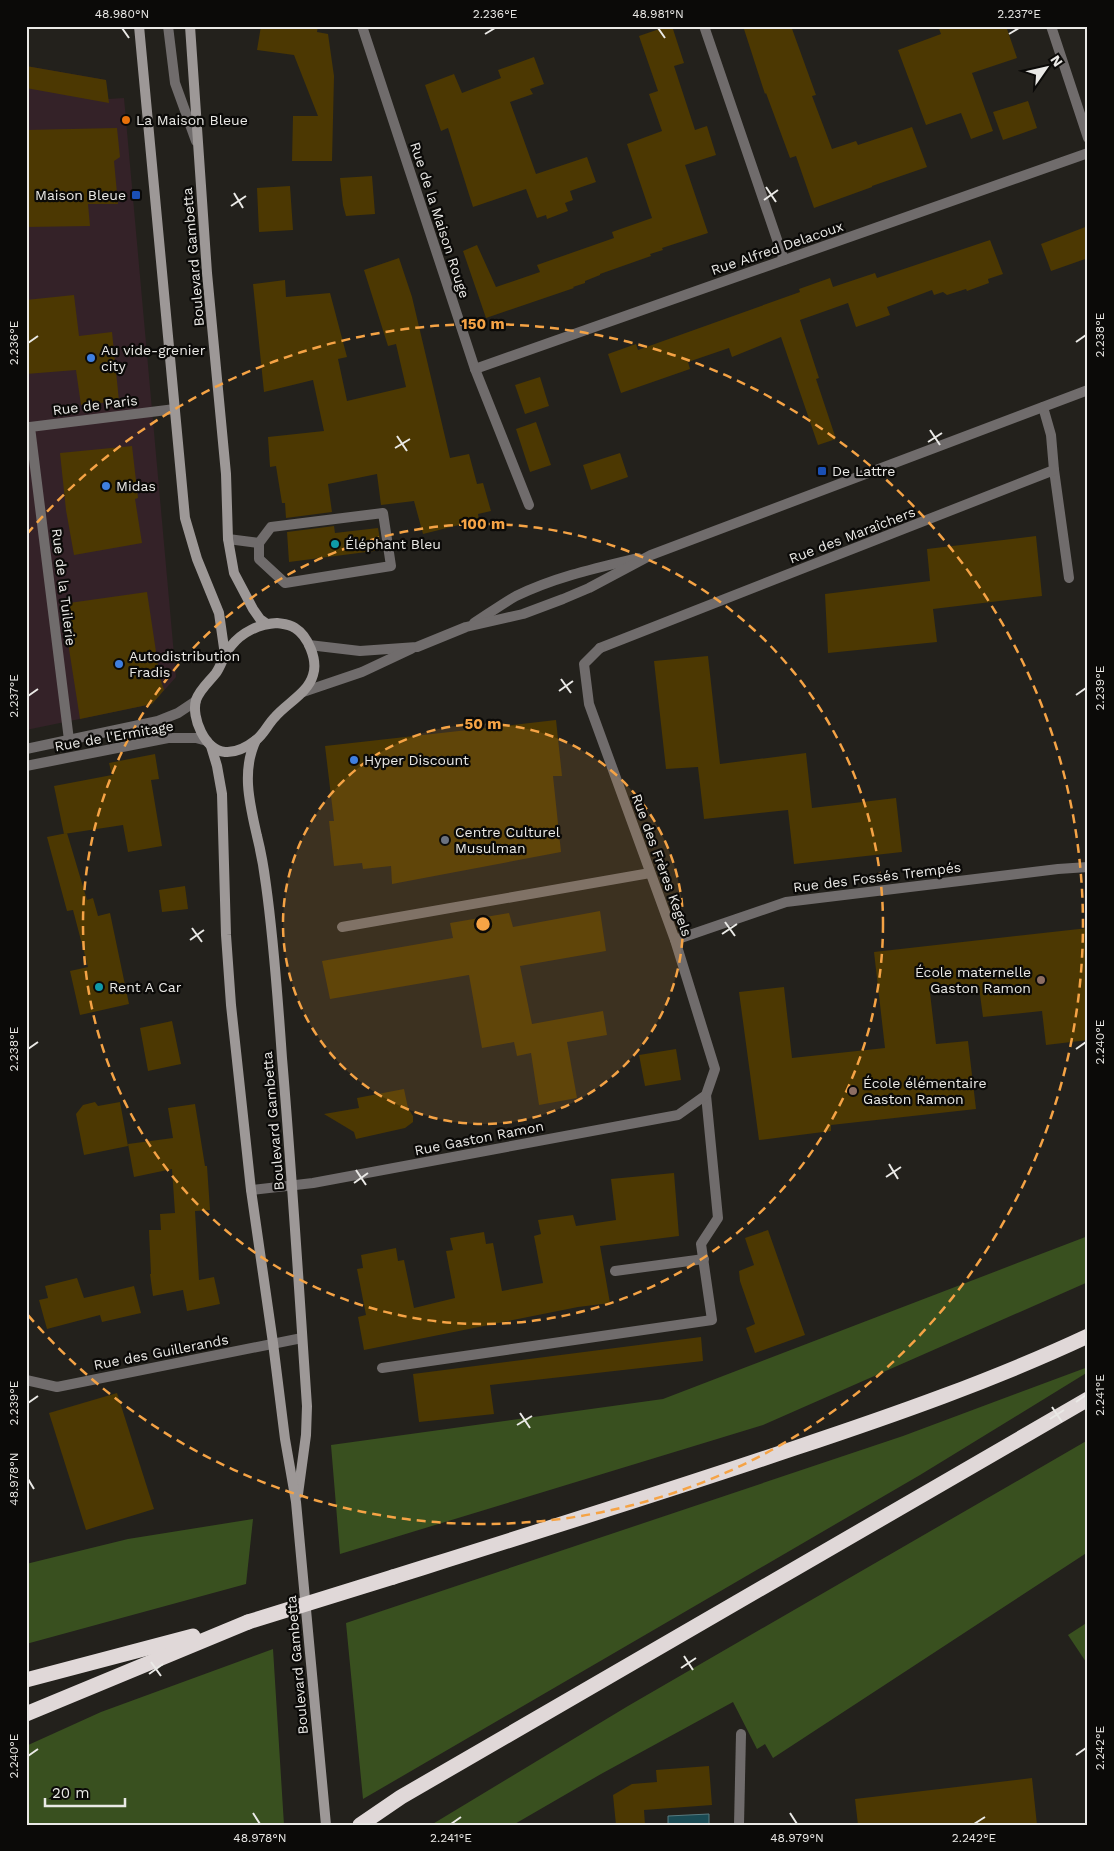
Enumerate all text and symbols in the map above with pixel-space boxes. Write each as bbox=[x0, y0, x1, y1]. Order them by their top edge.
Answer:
text: 48.980°N bbox=[95, 7, 149, 21]
text: 2.236°E bbox=[473, 7, 518, 21]
text: 48.981°N bbox=[632, 7, 684, 21]
text: 2.237°E bbox=[997, 7, 1041, 21]
north arrow bbox=[1022, 42, 1072, 92]
text: N bbox=[1047, 52, 1066, 70]
place label: La Maison Bleue bbox=[136, 112, 248, 128]
marker: La Maison Bleue bbox=[120, 114, 132, 126]
street label: Rue de la Maison Rouge bbox=[407, 140, 473, 300]
place label: Maison Bleue bbox=[35, 187, 126, 203]
street label: Boulevard Gambetta bbox=[179, 187, 207, 327]
marker: Maison Bleue bbox=[130, 189, 142, 201]
street label: Rue Alfred Delacoux bbox=[709, 218, 845, 278]
text: 2.238°E bbox=[1093, 312, 1107, 357]
text: 150 m bbox=[461, 315, 505, 333]
text: 2.236°E bbox=[7, 320, 21, 365]
place label: Au vide-grenier city bbox=[101, 342, 206, 374]
marker: Au vide-grenier city bbox=[85, 352, 97, 364]
street label: Rue de Paris bbox=[52, 392, 138, 418]
place label: De Lattre bbox=[832, 463, 895, 479]
marker: De Lattre bbox=[816, 465, 828, 477]
place label: Midas bbox=[116, 478, 156, 494]
marker: Midas bbox=[100, 480, 112, 492]
street label: Rue des Maraîchers bbox=[787, 504, 917, 566]
text: 100 m bbox=[461, 515, 505, 533]
street label: Rue de la Tuilerie bbox=[49, 527, 79, 647]
place label: Éléphant Bleu bbox=[345, 536, 441, 552]
marker: Éléphant Bleu bbox=[329, 538, 341, 550]
place label: Autodistribution Fradis bbox=[129, 648, 240, 680]
marker: Autodistribution Fradis bbox=[113, 658, 125, 670]
text: 2.239°E bbox=[1093, 665, 1107, 710]
text: 2.237°E bbox=[7, 674, 21, 718]
text: 50 m bbox=[465, 715, 501, 733]
street label: Rue de l'Ermitage bbox=[53, 718, 175, 754]
place label: Hyper Discount bbox=[364, 752, 469, 768]
marker: Hyper Discount bbox=[348, 754, 360, 766]
street label: Rue des Frères Kegels bbox=[629, 791, 695, 939]
place label: Centre Culturel Musulman bbox=[455, 824, 561, 856]
marker: Centre Culturel Musulman bbox=[439, 834, 451, 846]
street label: Rue des Fossés Trempés bbox=[792, 859, 962, 895]
centre of rings bbox=[474, 915, 492, 933]
place label: École maternelle Gaston Ramon bbox=[915, 964, 1031, 996]
marker: École maternelle Gaston Ramon bbox=[1035, 974, 1047, 986]
place label: Rent A Car bbox=[109, 979, 182, 995]
marker: Rent A Car bbox=[93, 981, 105, 993]
text: 2.240°E bbox=[1093, 1019, 1107, 1064]
text: 2.238°E bbox=[7, 1026, 21, 1071]
street label: Boulevard Gambetta bbox=[259, 1051, 287, 1191]
place label: École élémentaire Gaston Ramon bbox=[863, 1075, 987, 1107]
marker: École élémentaire Gaston Ramon bbox=[847, 1085, 859, 1097]
street label: Rue Gaston Ramon bbox=[413, 1118, 545, 1158]
street label: Rue des Guillerands bbox=[92, 1331, 230, 1373]
text: 2.241°E bbox=[1093, 1374, 1107, 1416]
text: 2.239°E bbox=[7, 1380, 21, 1425]
text: 48.978°N bbox=[7, 1452, 21, 1506]
street label: Boulevard Gambetta bbox=[283, 1595, 311, 1735]
text: 2.242°E bbox=[1093, 1725, 1107, 1770]
text: 2.240°E bbox=[7, 1733, 21, 1778]
scale bar bbox=[45, 1776, 125, 1808]
text: 20 m bbox=[52, 1784, 90, 1802]
text: 48.978°N bbox=[233, 1831, 287, 1845]
text: 2.241°E bbox=[430, 1831, 472, 1845]
text: 48.979°N bbox=[770, 1831, 824, 1845]
text: 2.242°E bbox=[952, 1831, 997, 1845]

